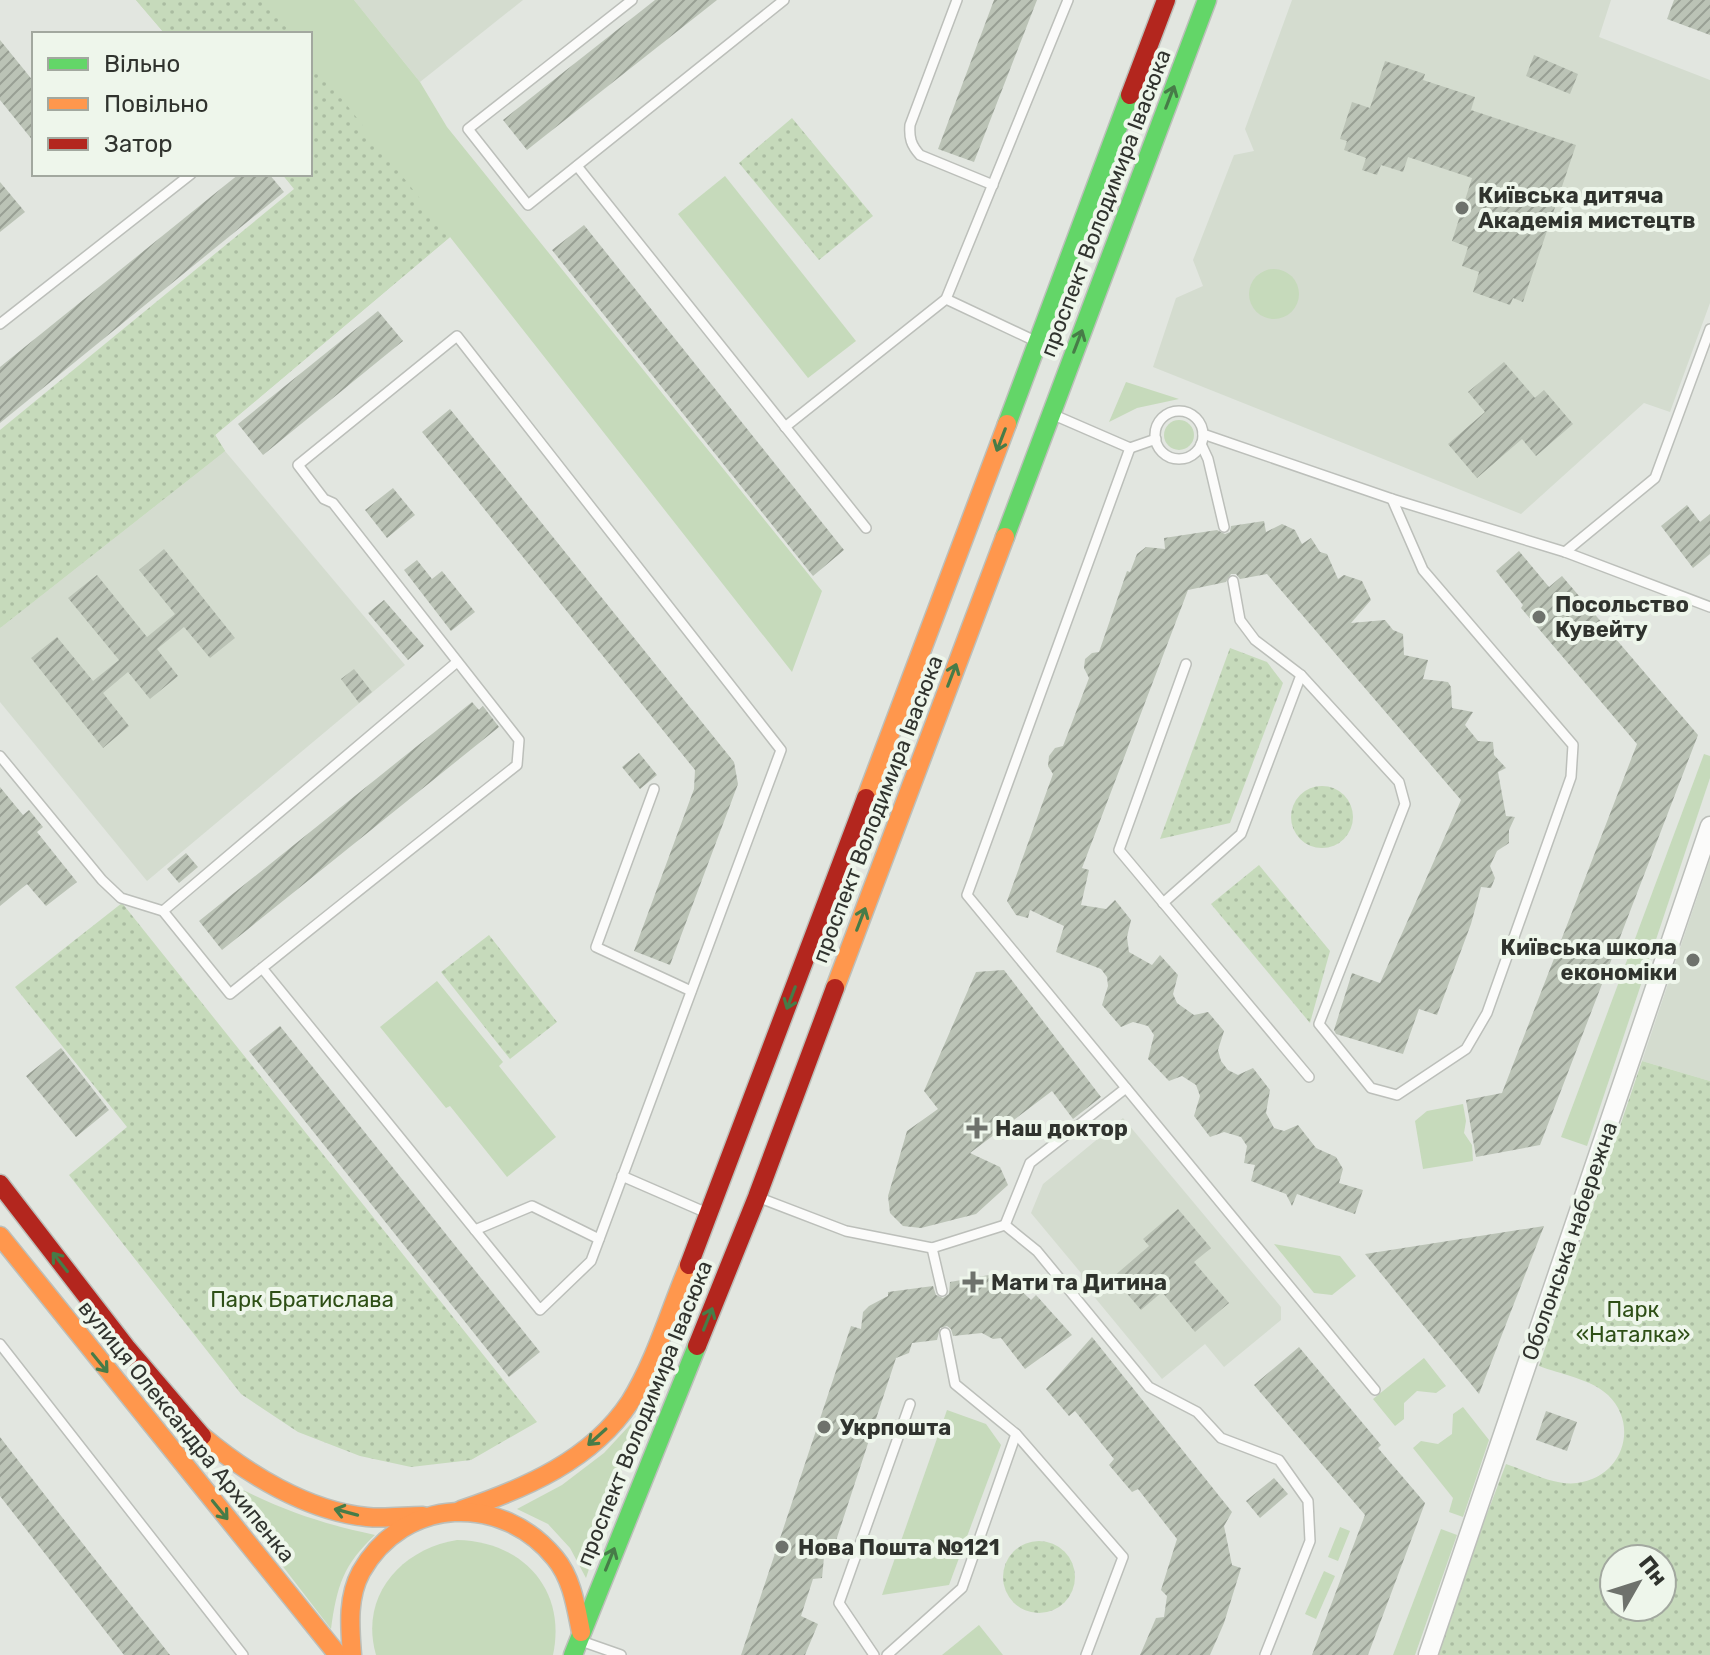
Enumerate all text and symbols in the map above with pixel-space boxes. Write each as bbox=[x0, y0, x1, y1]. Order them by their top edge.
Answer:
legend bbox=[32, 32, 312, 176]
street label: проспект Володимира Івасюка bbox=[1034, 46, 1177, 361]
text: Вільно bbox=[104, 50, 180, 78]
one-way arrow bbox=[1164, 85, 1178, 110]
text: Повільно bbox=[104, 90, 209, 118]
text: Затор bbox=[104, 130, 173, 158]
place label: Київська дитяча Академія мистецтв bbox=[1478, 182, 1696, 234]
marker: Київська дитяча Академія мистецтв bbox=[1453, 199, 1471, 217]
one-way arrow bbox=[1072, 329, 1086, 353]
one-way arrow bbox=[993, 427, 1007, 452]
place label: Посольство Кувейту bbox=[1555, 591, 1689, 643]
marker: Посольство Кувейту bbox=[1530, 608, 1548, 626]
street label: проспект Володимира Івасюка bbox=[806, 652, 949, 967]
one-way arrow bbox=[946, 664, 960, 688]
one-way arrow bbox=[855, 907, 869, 932]
place label: Київська школа економіки bbox=[1501, 934, 1677, 986]
marker: Київська школа економіки bbox=[1684, 951, 1702, 969]
one-way arrow bbox=[783, 985, 797, 1010]
place label: Наш доктор bbox=[995, 1115, 1128, 1142]
marker: Наш доктор bbox=[966, 1117, 988, 1139]
street label: Оболонська набережна bbox=[1516, 1118, 1623, 1364]
one-way arrow bbox=[51, 1252, 69, 1273]
street label: проспект Володимира Івасюка bbox=[571, 1257, 718, 1570]
place label: Мати та Дитина bbox=[991, 1269, 1167, 1296]
marker: Мати та Дитина bbox=[962, 1271, 984, 1293]
park label: Парк Братислава bbox=[210, 1286, 394, 1313]
street label: вулиця Олександра Архипенка bbox=[73, 1295, 301, 1568]
park label: Парк «Наталка» bbox=[1576, 1296, 1690, 1348]
one-way arrow bbox=[702, 1307, 716, 1331]
one-way arrow bbox=[91, 1352, 109, 1373]
place label: Укрпошта bbox=[840, 1414, 951, 1441]
marker: Укрпошта bbox=[815, 1418, 833, 1436]
one-way arrow bbox=[587, 1428, 607, 1447]
one-way arrow bbox=[211, 1500, 229, 1521]
one-way arrow bbox=[333, 1504, 359, 1519]
place label: Нова Пошта №121 bbox=[798, 1534, 1000, 1561]
marker: Нова Пошта №121 bbox=[773, 1538, 791, 1556]
north arrow bbox=[1598, 1543, 1678, 1623]
one-way arrow bbox=[604, 1547, 619, 1572]
text: Пн bbox=[1633, 1550, 1673, 1591]

